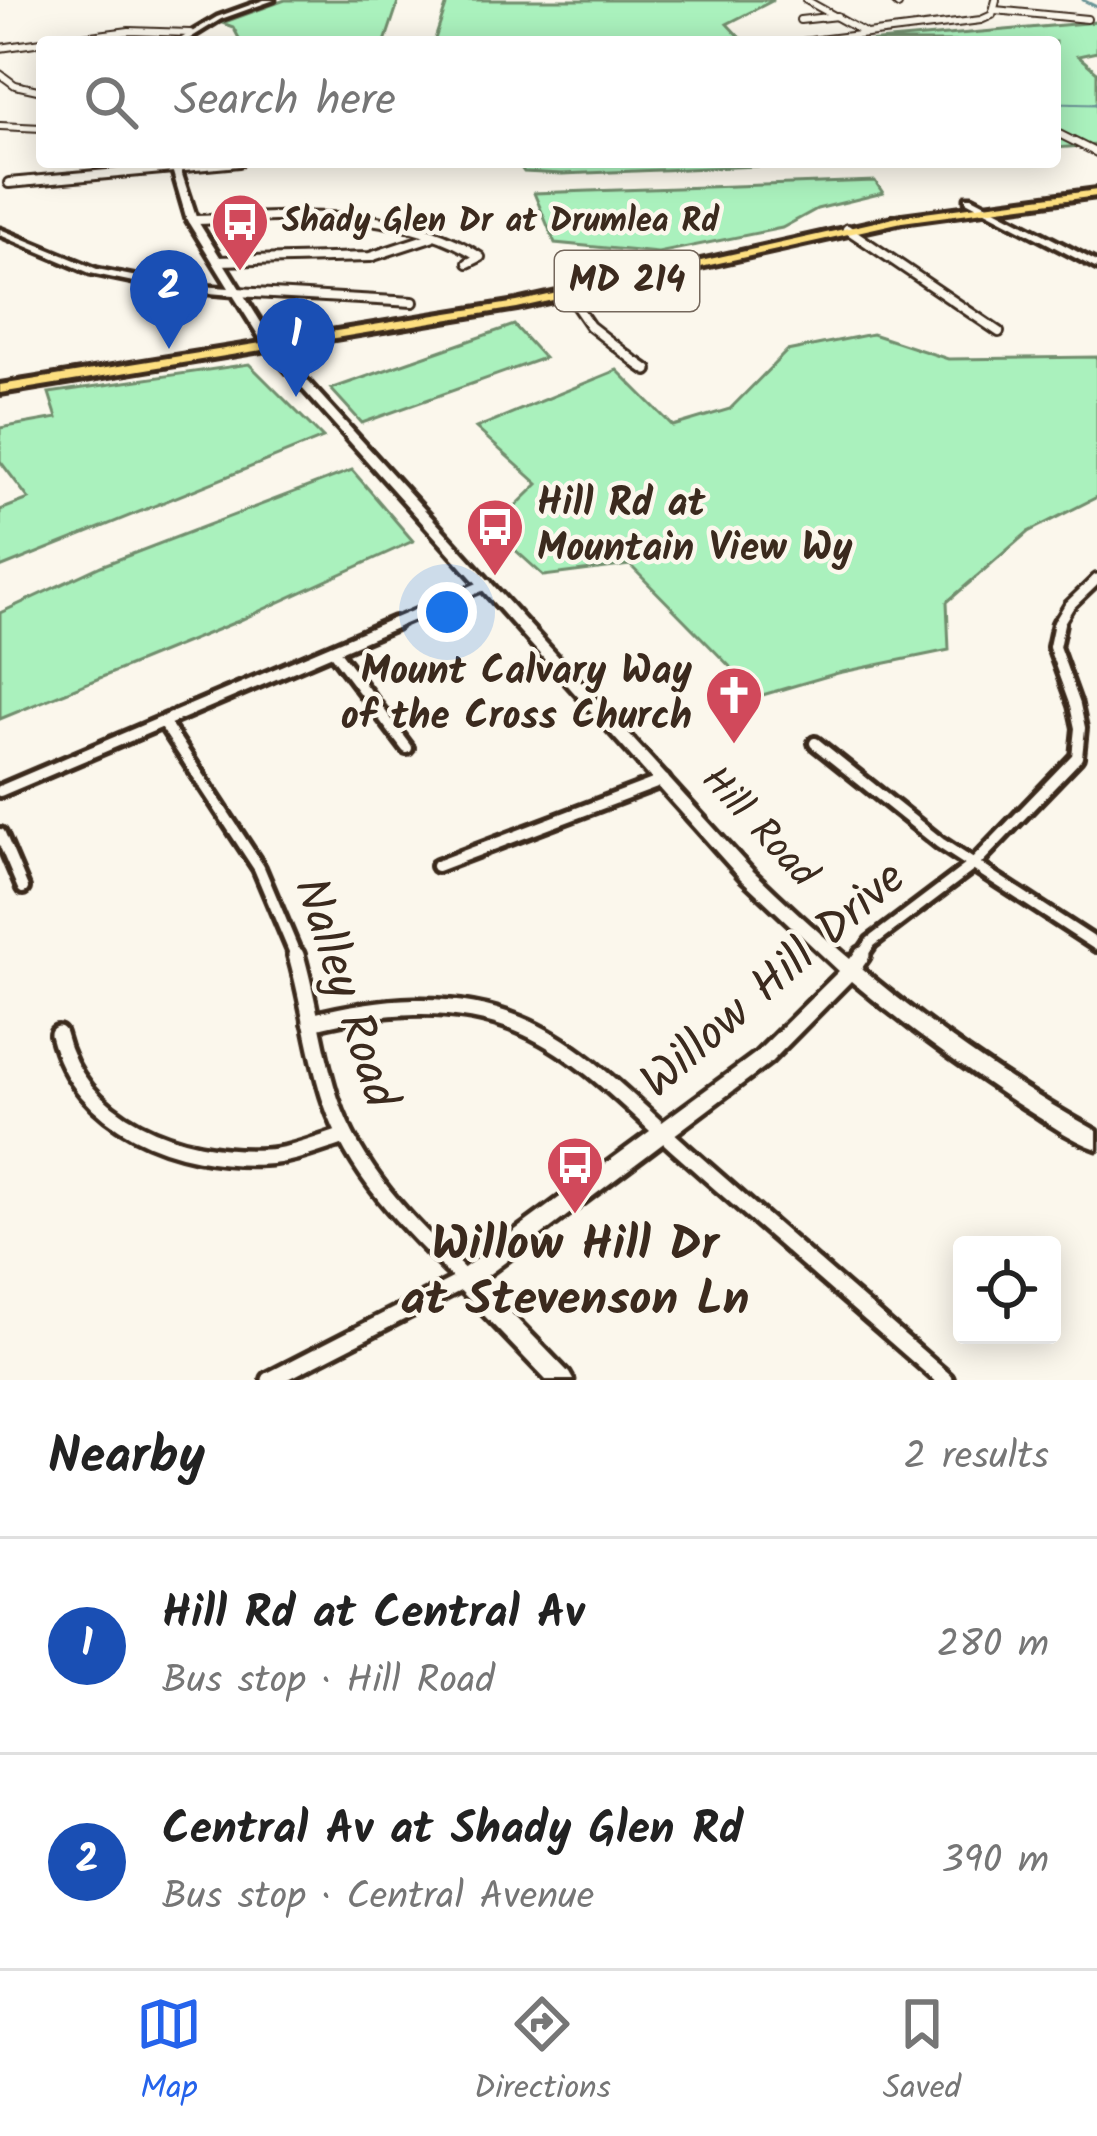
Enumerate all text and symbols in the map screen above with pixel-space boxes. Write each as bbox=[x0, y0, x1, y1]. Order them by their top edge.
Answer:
search box bbox=[36, 36, 1061, 168]
text: Search here bbox=[174, 66, 396, 138]
icon: search bbox=[78, 69, 144, 135]
bus stop icon: Shady Glen Dr at Drumlea Rd bbox=[209, 191, 271, 273]
place label: Shady Glen Dr at Drumlea Rd bbox=[282, 196, 720, 249]
pin: 2 bbox=[130, 250, 208, 349]
road number: MD 214 bbox=[555, 251, 699, 311]
pin: 1 bbox=[257, 298, 335, 397]
place label: Hill Rd at Mountain View Wy bbox=[537, 474, 853, 581]
bus stop icon: Hill Rd at Mountain View Wy bbox=[464, 496, 526, 578]
your location bbox=[417, 582, 477, 642]
place label: Mount Calvary Way of the Cross Church bbox=[341, 642, 693, 749]
church icon: Mount Calvary Way of the Cross Church bbox=[703, 664, 765, 746]
street label: Hill Road bbox=[685, 753, 832, 905]
street label: Willow Hill Drive bbox=[624, 843, 924, 1119]
street label: Nalley Road bbox=[271, 868, 418, 1120]
bus stop icon: Willow Hill Dr at Stevenson Ln bbox=[544, 1134, 606, 1216]
place label: Willow Hill Dr at Stevenson Ln bbox=[401, 1208, 749, 1339]
map controls bbox=[953, 1236, 1061, 1344]
button: locate bbox=[953, 1236, 1061, 1344]
text: Nearby bbox=[48, 1418, 205, 1499]
text: 2 results bbox=[904, 1427, 1049, 1489]
text: Hill Rd at Central Av bbox=[162, 1579, 584, 1651]
text: 1 bbox=[81, 1615, 93, 1677]
text: 280 m bbox=[937, 1615, 1049, 1677]
text: Bus stop · Hill Road bbox=[162, 1651, 495, 1713]
text: Central Av at Shady Glen Rd bbox=[162, 1795, 743, 1867]
text: 2 bbox=[76, 1831, 98, 1893]
text: 390 m bbox=[942, 1831, 1049, 1893]
text: Bus stop · Central Avenue bbox=[162, 1867, 594, 1929]
tab: Map bbox=[136, 1991, 202, 2116]
tab: Directions bbox=[474, 1991, 611, 2116]
tab: Saved bbox=[883, 1991, 961, 2116]

